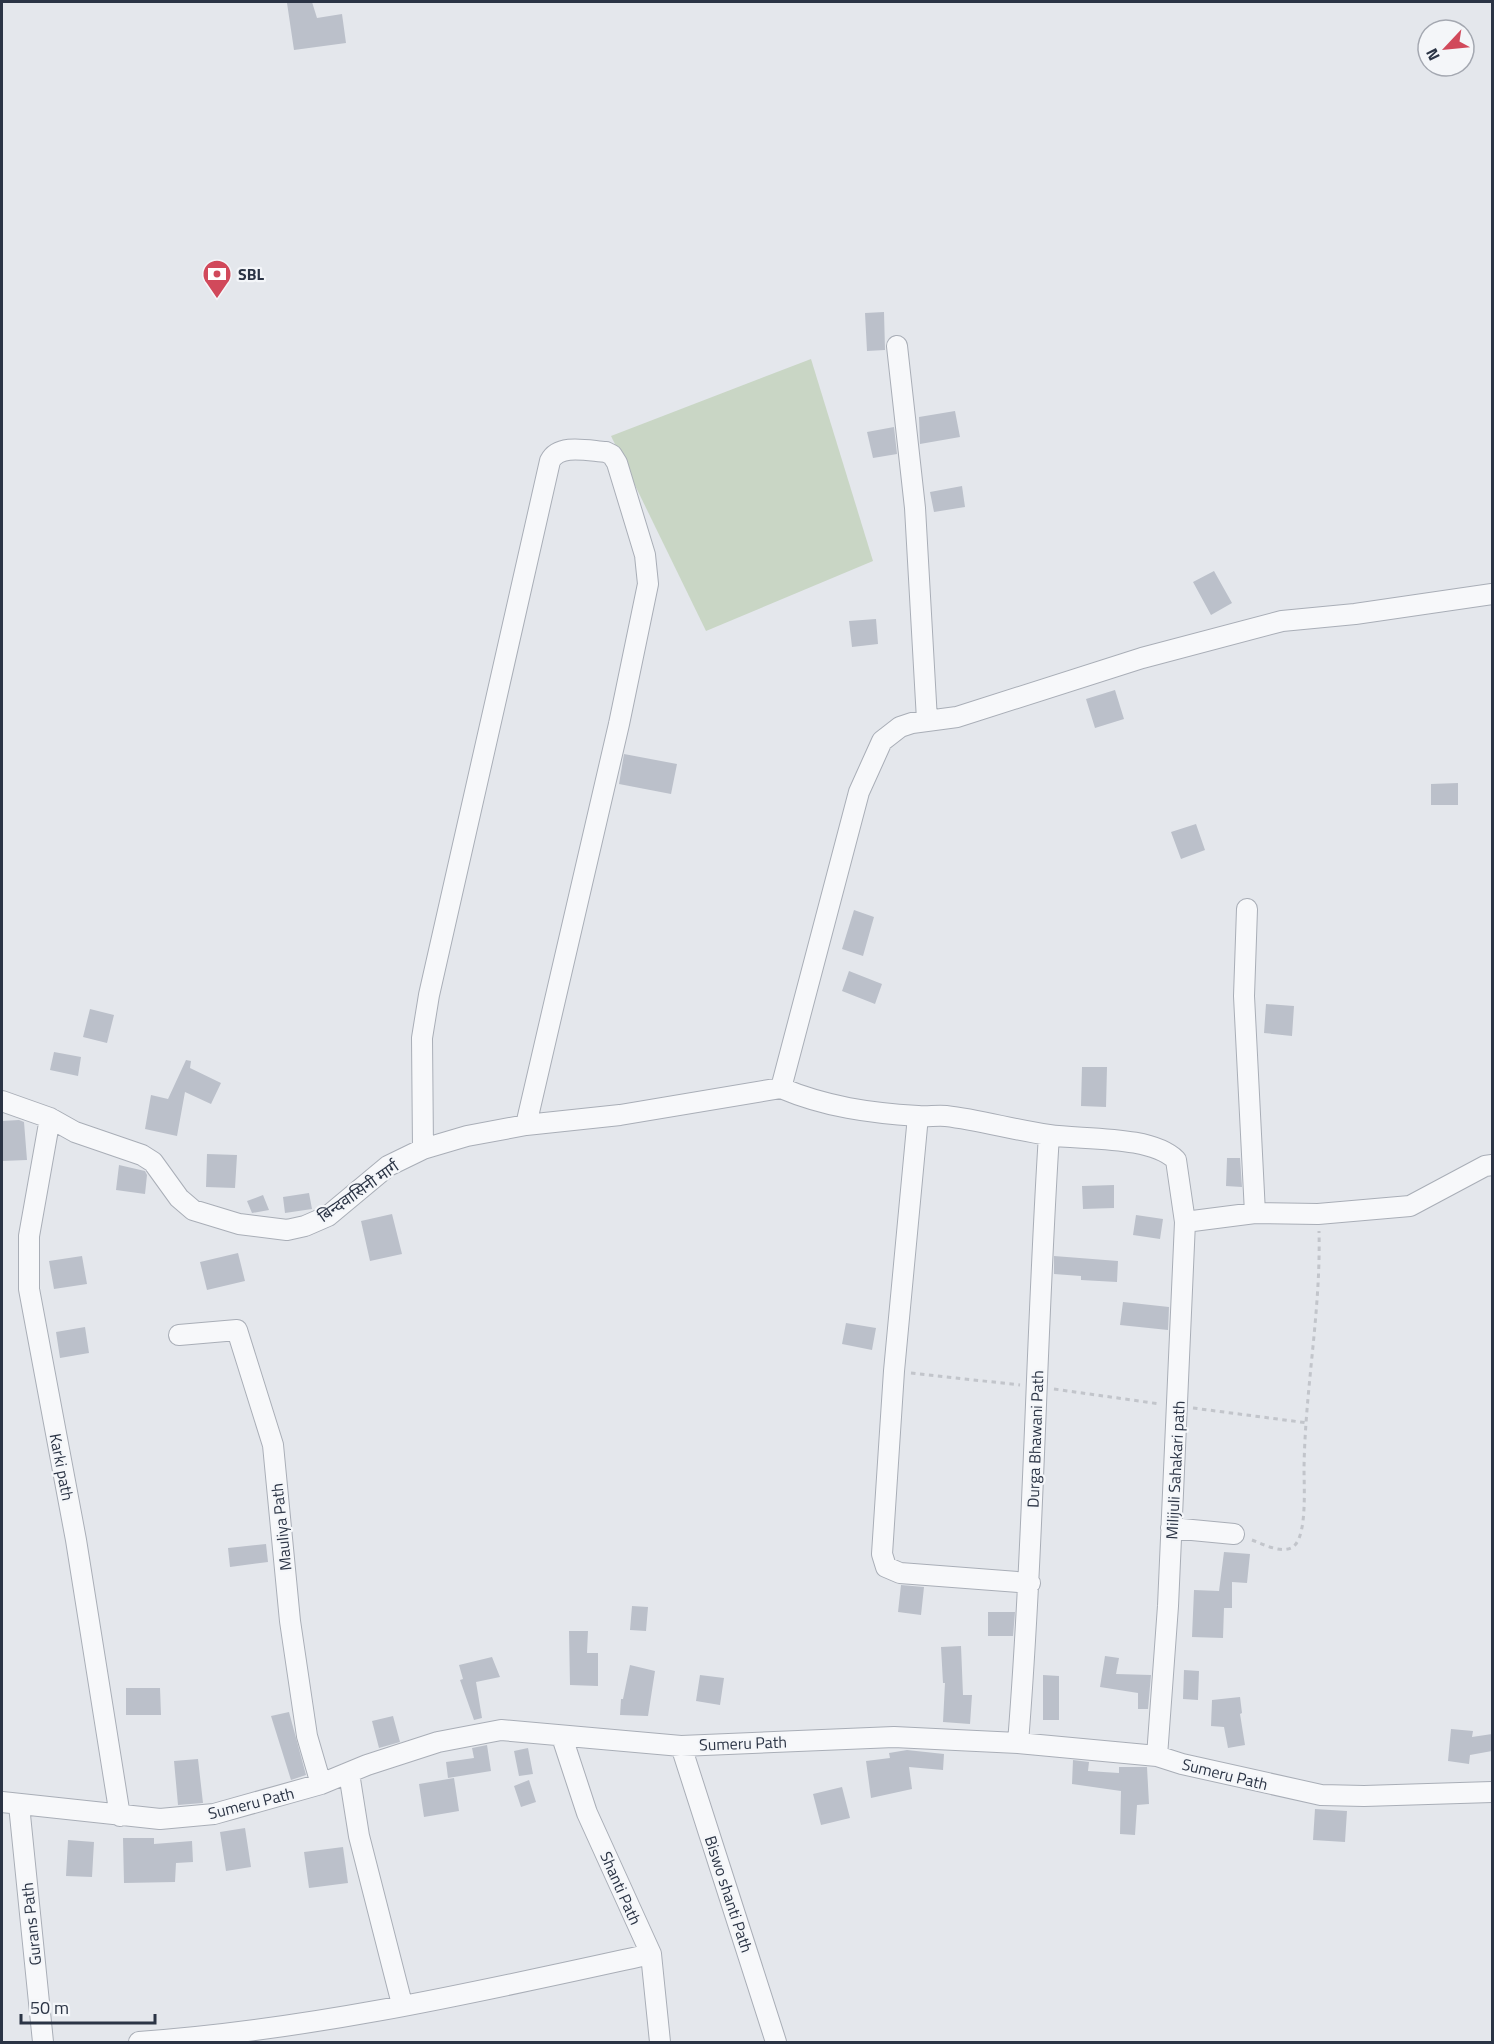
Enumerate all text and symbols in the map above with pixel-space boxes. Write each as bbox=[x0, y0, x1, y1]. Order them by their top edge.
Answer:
north arrow bbox=[1416, 18, 1476, 78]
text: N bbox=[1419, 44, 1446, 65]
bank icon: SBL bbox=[201, 258, 233, 300]
place label: SBL bbox=[238, 262, 264, 286]
street label: बिन्दवासिनी मार्ग bbox=[313, 1154, 404, 1228]
street label: Durga Bhawani Path bbox=[1021, 1370, 1049, 1508]
street label: Milijuli Sahakari path bbox=[1159, 1400, 1191, 1540]
street label: Karki path bbox=[44, 1431, 80, 1503]
street label: Mauliya Path bbox=[264, 1482, 298, 1572]
street label: Sumeru Path bbox=[699, 1729, 787, 1757]
street label: Sumeru Path bbox=[1179, 1752, 1271, 1796]
street label: Sumeru Path bbox=[205, 1781, 297, 1825]
street label: Biswo shanti Path bbox=[699, 1832, 759, 1956]
street label: Shanti Path bbox=[594, 1847, 648, 1929]
street label: Gurans Path bbox=[15, 1881, 47, 1967]
scale bar bbox=[21, 1987, 154, 2025]
text: 50 m bbox=[30, 1994, 69, 2021]

